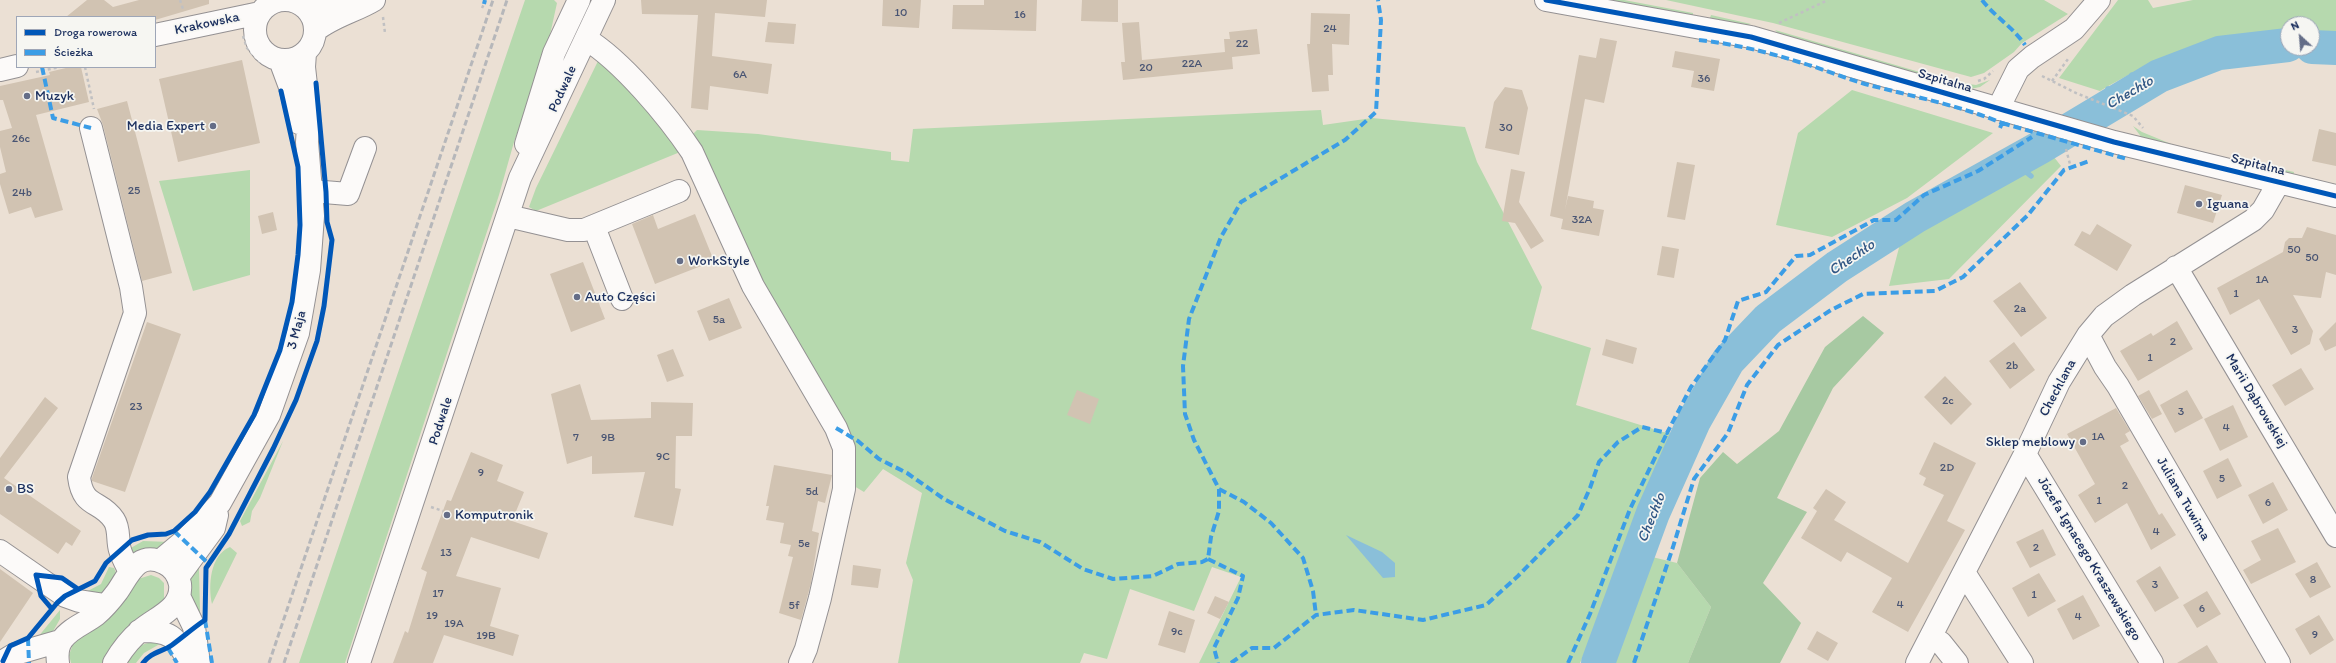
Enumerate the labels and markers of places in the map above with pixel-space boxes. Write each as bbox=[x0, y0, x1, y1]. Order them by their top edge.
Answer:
place label: Muzyk bbox=[35, 88, 74, 104]
marker: Muzyk bbox=[22, 91, 32, 101]
place label: Media Expert bbox=[127, 118, 205, 134]
marker: Media Expert bbox=[208, 121, 218, 131]
place label: Iguana bbox=[2207, 196, 2249, 212]
marker: Iguana bbox=[2194, 199, 2204, 209]
place label: WorkStyle bbox=[688, 253, 750, 269]
marker: WorkStyle bbox=[675, 256, 685, 266]
place label: Auto Części bbox=[585, 289, 655, 305]
marker: Auto Części bbox=[572, 292, 582, 302]
place label: Sklep meblowy bbox=[1986, 434, 2075, 450]
marker: Sklep meblowy bbox=[2078, 437, 2088, 447]
place label: BS bbox=[17, 481, 34, 497]
marker: BS bbox=[4, 484, 14, 494]
place label: Komputronik bbox=[455, 507, 534, 523]
marker: Komputronik bbox=[442, 510, 452, 520]

